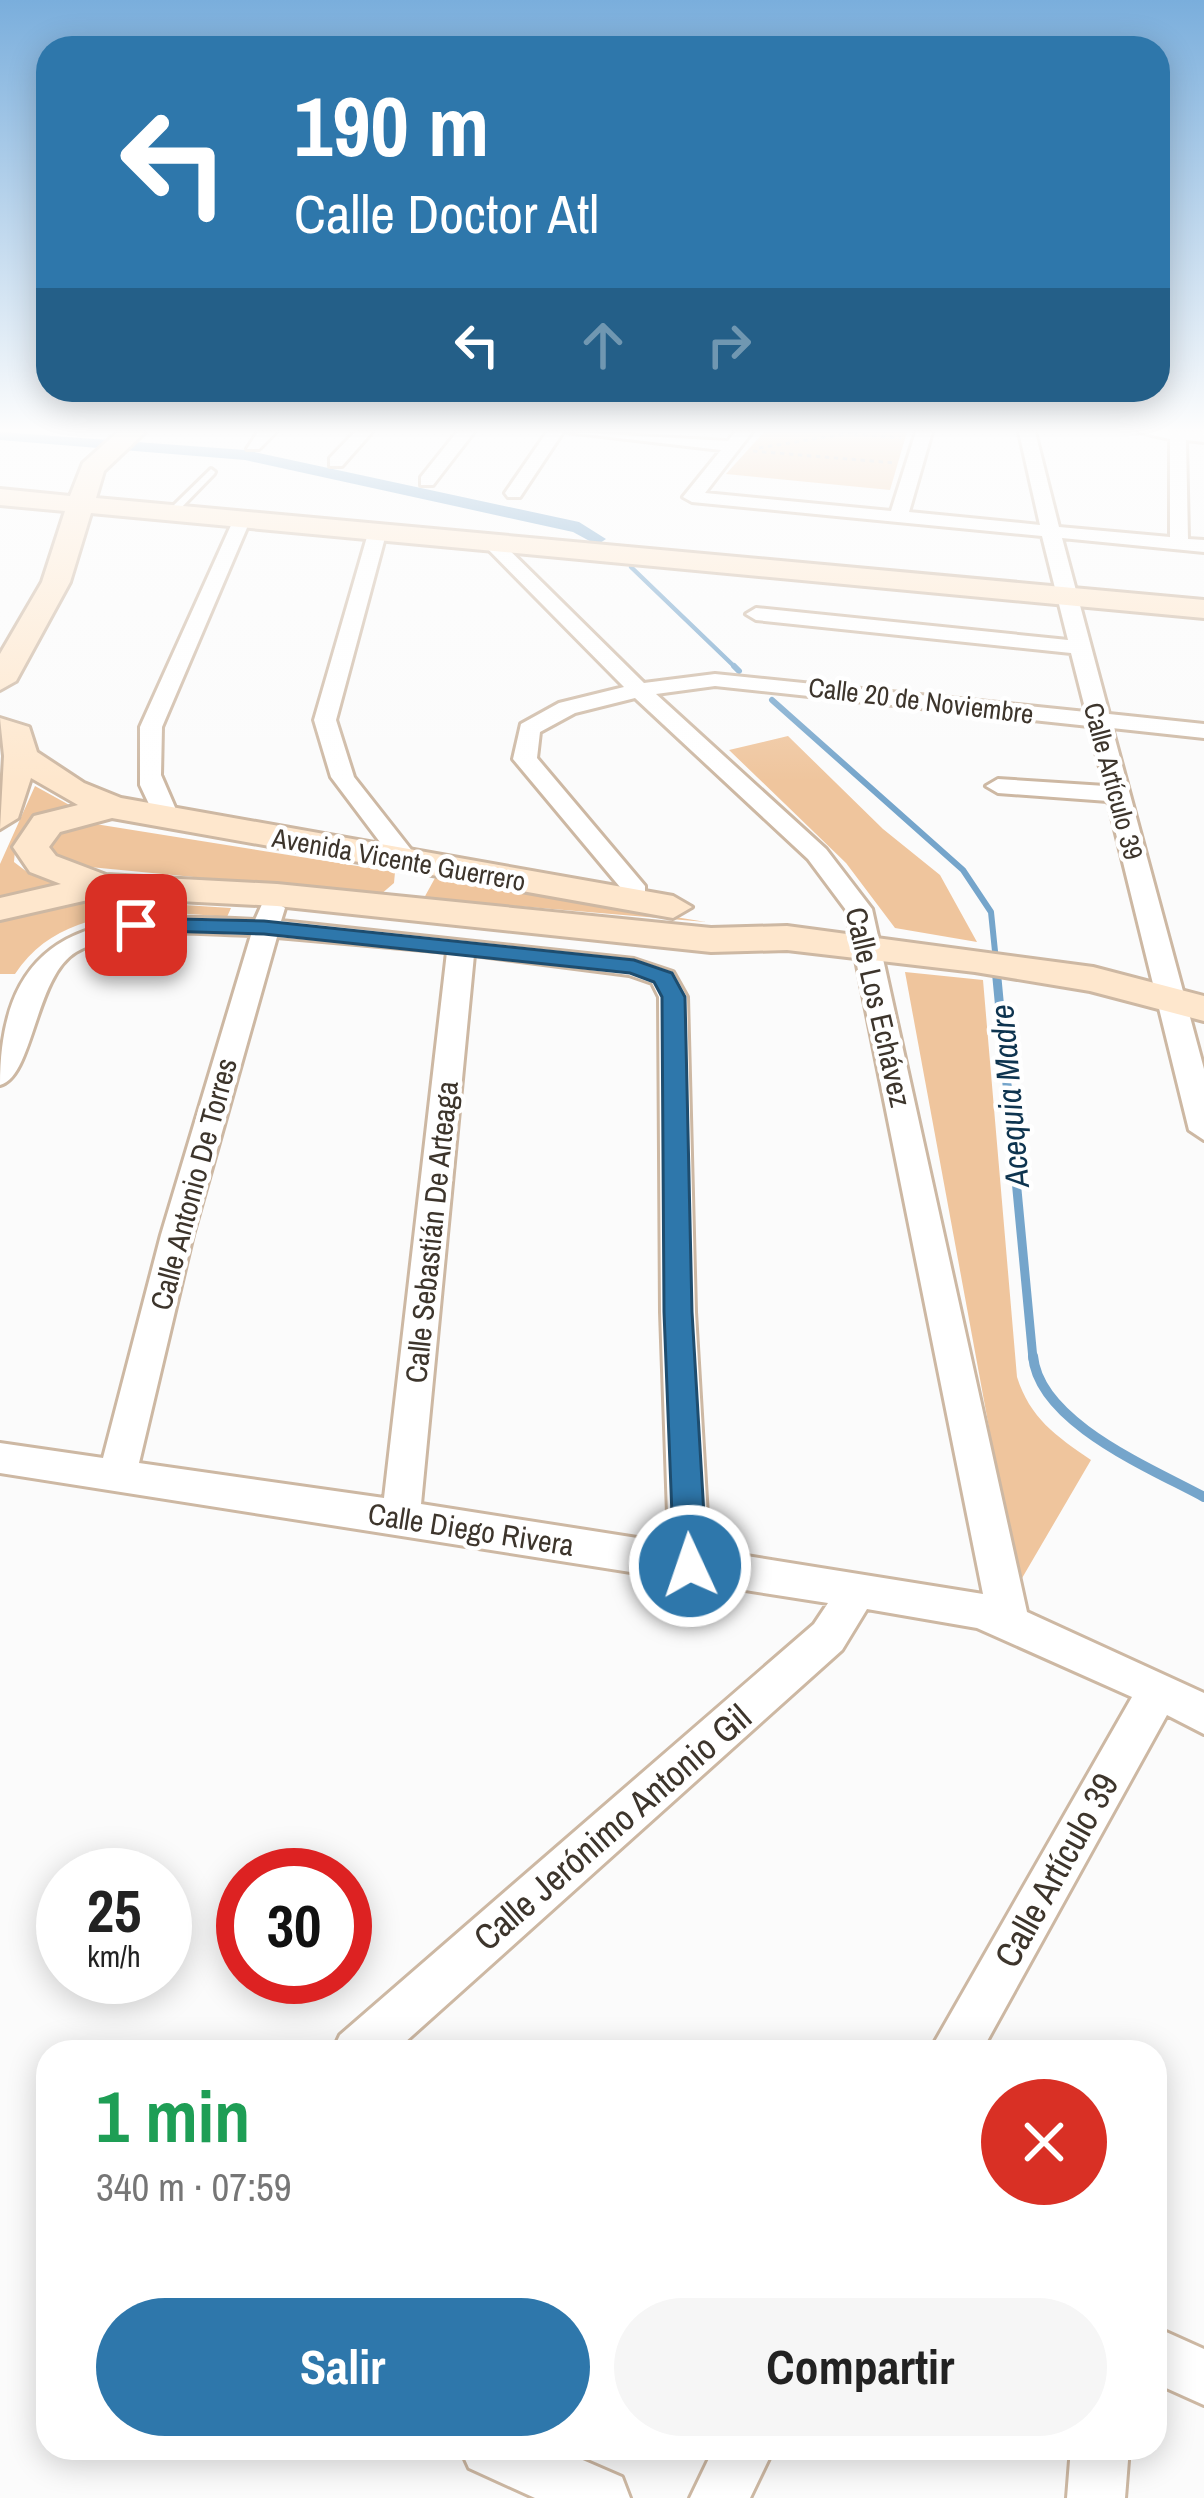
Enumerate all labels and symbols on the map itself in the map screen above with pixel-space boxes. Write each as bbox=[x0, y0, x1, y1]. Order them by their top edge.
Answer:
street label: Calle 20 de Noviembre bbox=[806, 668, 1036, 732]
street label: Calle Artículo 39 bbox=[1076, 698, 1152, 864]
street label: Avenida Vicente Guerrero bbox=[269, 819, 528, 899]
pin bbox=[85, 874, 187, 976]
street label: Calle Los Echávez bbox=[837, 903, 921, 1111]
water label: Acequia Madre bbox=[979, 1003, 1039, 1191]
street label: Calle Antonio De Torres bbox=[140, 1054, 246, 1314]
street label: Calle Sebastián De Arteaga bbox=[395, 1079, 467, 1385]
street label: Calle Diego Rivera bbox=[365, 1493, 577, 1565]
position arrow bbox=[627, 1503, 753, 1629]
street label: Calle Jerónimo Antonio Gil bbox=[463, 1693, 761, 1961]
street label: Calle Artículo 39 bbox=[983, 1764, 1129, 1976]
speed limit sign: 30 bbox=[216, 1848, 372, 2004]

